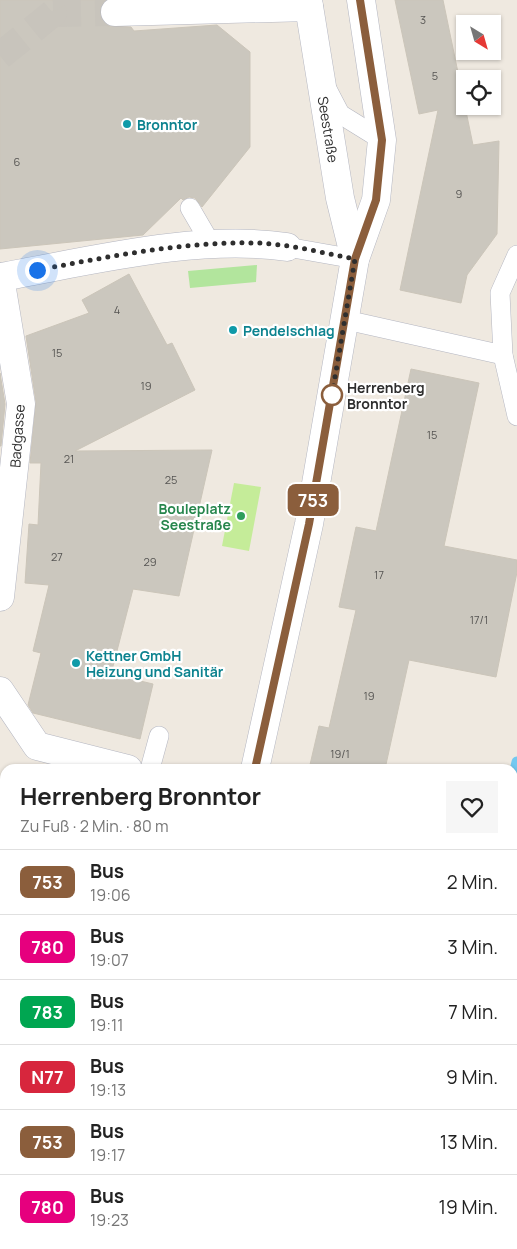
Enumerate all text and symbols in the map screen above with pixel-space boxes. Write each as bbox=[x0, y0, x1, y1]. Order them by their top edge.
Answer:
house number: 3 bbox=[420, 12, 426, 27]
north arrow bbox=[456, 15, 501, 60]
map controls bbox=[456, 15, 501, 115]
house number: 5 bbox=[432, 68, 438, 83]
button: locate bbox=[456, 70, 501, 115]
street label: Seestraße bbox=[314, 95, 344, 164]
place label: Bronntor bbox=[137, 115, 198, 134]
marker: Bronntor bbox=[121, 118, 133, 130]
house number: 6 bbox=[14, 154, 21, 169]
house number: 9 bbox=[456, 186, 463, 201]
your location bbox=[25, 258, 50, 283]
house number: 4 bbox=[114, 302, 120, 317]
place label: Pendelschlag bbox=[243, 321, 335, 340]
marker: Pendelschlag bbox=[227, 324, 239, 336]
house number: 15 bbox=[52, 345, 62, 360]
house number: 19 bbox=[140, 378, 152, 393]
place label: Herrenberg Bronntor bbox=[347, 378, 425, 413]
marker: Herrenberg Bronntor bbox=[321, 384, 343, 406]
street label: Badgasse bbox=[5, 404, 29, 468]
house number: 15 bbox=[427, 427, 437, 442]
house number: 21 bbox=[64, 451, 74, 466]
house number: 25 bbox=[165, 472, 177, 487]
line badge: 753 bbox=[284, 484, 342, 516]
text: 753 bbox=[298, 488, 328, 512]
place label: Bouleplatz Seestraße bbox=[158, 499, 231, 534]
marker: Bouleplatz Seestraße bbox=[235, 510, 247, 522]
house number: 27 bbox=[51, 549, 63, 564]
house number: 29 bbox=[143, 554, 157, 569]
house number: 17 bbox=[374, 567, 384, 582]
house number: 17/1 bbox=[470, 612, 488, 627]
place label: Kettner GmbH Heizung und Sanitär bbox=[86, 646, 224, 681]
marker: Kettner GmbH Heizung und Sanitär bbox=[70, 657, 82, 669]
house number: 19 bbox=[363, 688, 375, 703]
house number: 19/1 bbox=[330, 746, 350, 761]
text: Herrenberg Bronntor bbox=[20, 779, 261, 812]
button: heart bbox=[446, 781, 498, 833]
text: Zu Fuß · 2 Min. · 80 m bbox=[20, 815, 169, 837]
text: Bus bbox=[90, 858, 124, 884]
text: 2 Min. bbox=[447, 869, 498, 895]
text: 753 bbox=[32, 870, 63, 894]
text: 19:06 bbox=[90, 884, 131, 906]
text: Bus bbox=[90, 923, 124, 949]
text: 3 Min. bbox=[447, 934, 498, 960]
text: 780 bbox=[31, 935, 64, 959]
text: 19:07 bbox=[90, 949, 129, 971]
text: Bus bbox=[90, 988, 124, 1014]
text: 7 Min. bbox=[448, 999, 498, 1025]
text: 783 bbox=[32, 1000, 63, 1024]
text: 19:11 bbox=[90, 1014, 123, 1036]
text: Bus bbox=[90, 1053, 124, 1079]
text: 9 Min. bbox=[446, 1064, 498, 1090]
text: N77 bbox=[31, 1065, 64, 1089]
text: 19:13 bbox=[90, 1079, 126, 1101]
text: Bus bbox=[90, 1118, 124, 1144]
text: 13 Min. bbox=[440, 1129, 498, 1155]
text: 753 bbox=[32, 1130, 63, 1154]
text: 19:17 bbox=[90, 1144, 125, 1166]
text: Bus bbox=[90, 1183, 124, 1209]
text: 19 Min. bbox=[438, 1194, 498, 1220]
text: 780 bbox=[31, 1195, 64, 1219]
text: 19:23 bbox=[90, 1209, 129, 1231]

